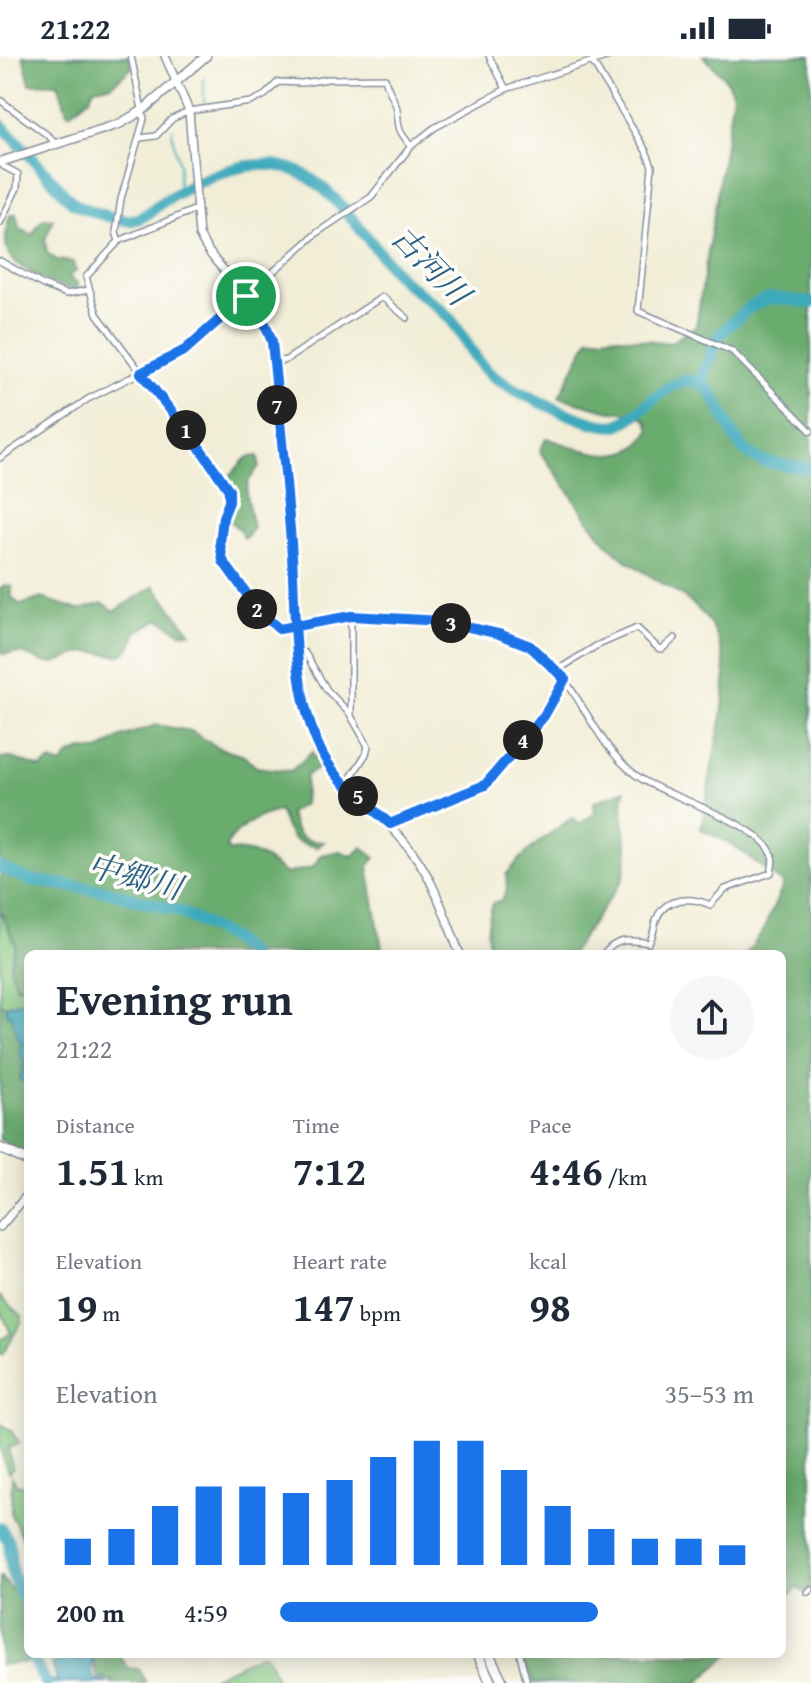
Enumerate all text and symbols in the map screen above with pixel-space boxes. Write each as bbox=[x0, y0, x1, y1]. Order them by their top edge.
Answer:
text: 21:22 bbox=[40, 6, 111, 50]
water label: 古河川 bbox=[381, 214, 483, 318]
pin bbox=[212, 262, 280, 330]
icon: arrive bbox=[224, 274, 268, 318]
pin: 7 bbox=[257, 385, 297, 425]
text: 7 bbox=[271, 389, 283, 421]
pin: 1 bbox=[166, 410, 206, 450]
text: 1 bbox=[180, 414, 192, 446]
pin: 2 bbox=[237, 589, 277, 629]
text: 2 bbox=[251, 593, 263, 625]
pin: 3 bbox=[431, 603, 471, 643]
text: 3 bbox=[445, 607, 457, 639]
pin: 4 bbox=[503, 720, 543, 760]
text: 4 bbox=[517, 724, 529, 756]
pin: 5 bbox=[338, 776, 378, 816]
text: 5 bbox=[352, 780, 364, 812]
water label: 中郷川 bbox=[83, 841, 190, 912]
text: Evening run bbox=[56, 967, 293, 1031]
button: share bbox=[670, 976, 754, 1060]
text: 21:22 bbox=[56, 1029, 112, 1068]
text: Distance bbox=[56, 1109, 135, 1141]
text: Time bbox=[293, 1109, 339, 1141]
text: Pace bbox=[529, 1109, 572, 1141]
text: 1.51 bbox=[56, 1141, 129, 1200]
text: 7:12 bbox=[293, 1141, 366, 1200]
text: 4:46 bbox=[529, 1141, 603, 1200]
text: km bbox=[129, 1161, 163, 1193]
text: /km bbox=[603, 1161, 647, 1193]
text: Elevation bbox=[56, 1245, 142, 1277]
text: Heart rate bbox=[293, 1245, 387, 1277]
text: kcal bbox=[529, 1245, 567, 1277]
text: 19 bbox=[56, 1277, 97, 1336]
text: 147 bbox=[293, 1277, 355, 1336]
text: 98 bbox=[529, 1277, 571, 1336]
text: m bbox=[97, 1297, 120, 1329]
text: bpm bbox=[355, 1297, 401, 1329]
text: Elevation bbox=[56, 1374, 158, 1413]
text: 35–53 m bbox=[665, 1374, 754, 1413]
text: 200 m bbox=[56, 1593, 124, 1632]
text: 4:59 bbox=[184, 1593, 228, 1632]

